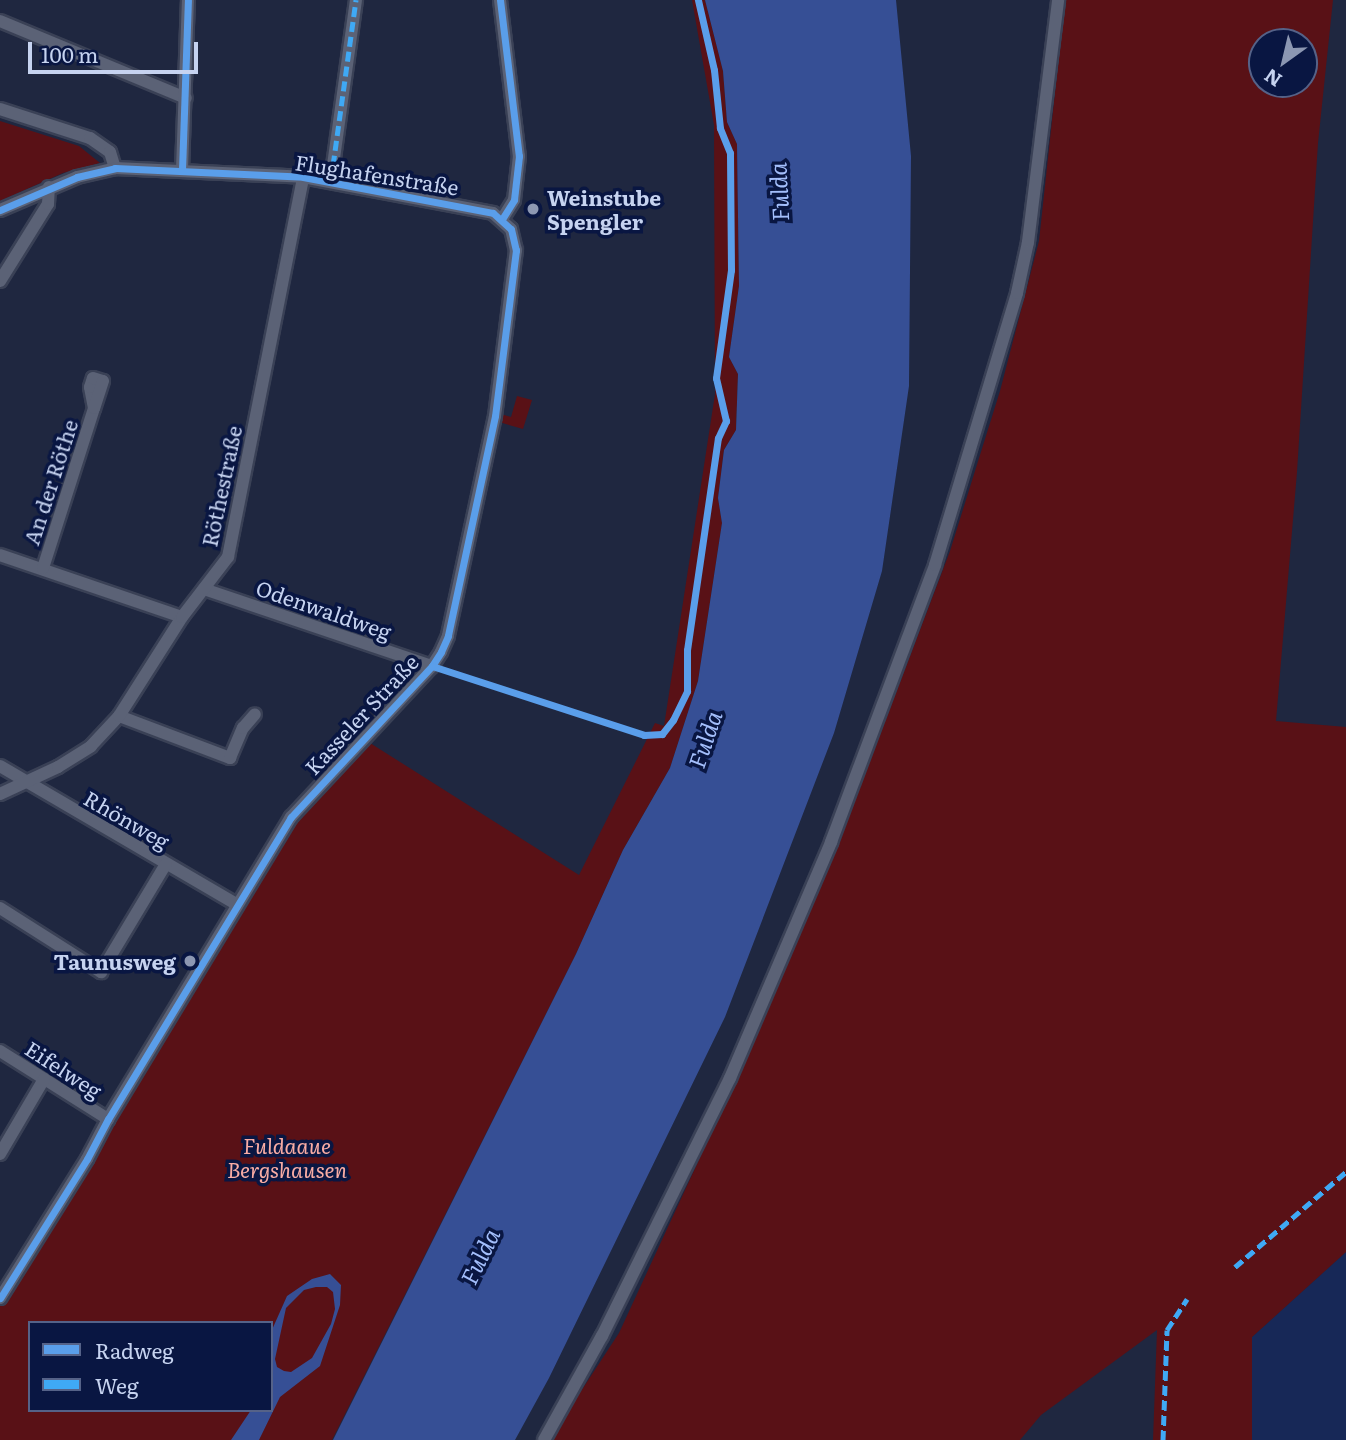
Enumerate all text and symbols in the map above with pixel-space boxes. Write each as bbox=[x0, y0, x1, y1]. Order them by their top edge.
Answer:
scale bar bbox=[32, 28, 201, 72]
north arrow bbox=[1248, 28, 1318, 98]
text: 100 m bbox=[41, 38, 98, 69]
text: N bbox=[1258, 63, 1287, 95]
street label: Flughafenstraße bbox=[293, 149, 461, 199]
water label: Fulda bbox=[763, 162, 793, 222]
place label: Weinstube Spengler bbox=[547, 184, 661, 234]
marker: Weinstube Spengler bbox=[525, 201, 541, 217]
street label: An der Röthe bbox=[18, 416, 82, 548]
street label: Röthestraße bbox=[196, 423, 246, 549]
street label: Odenwaldweg bbox=[253, 574, 395, 644]
street label: Kasseler Straße bbox=[299, 649, 423, 779]
water label: Fulda bbox=[681, 707, 727, 771]
street label: Rhönweg bbox=[80, 784, 174, 854]
place label: Taunusweg bbox=[54, 948, 176, 974]
marker: Taunusweg bbox=[182, 953, 198, 969]
street label: Eifelweg bbox=[21, 1035, 107, 1103]
park label: Fuldaaue Bergshausen bbox=[227, 1132, 347, 1182]
water label: Fulda bbox=[454, 1224, 504, 1288]
legend bbox=[28, 1321, 273, 1412]
text: Radweg bbox=[95, 1334, 174, 1365]
text: Weg bbox=[95, 1369, 139, 1400]

